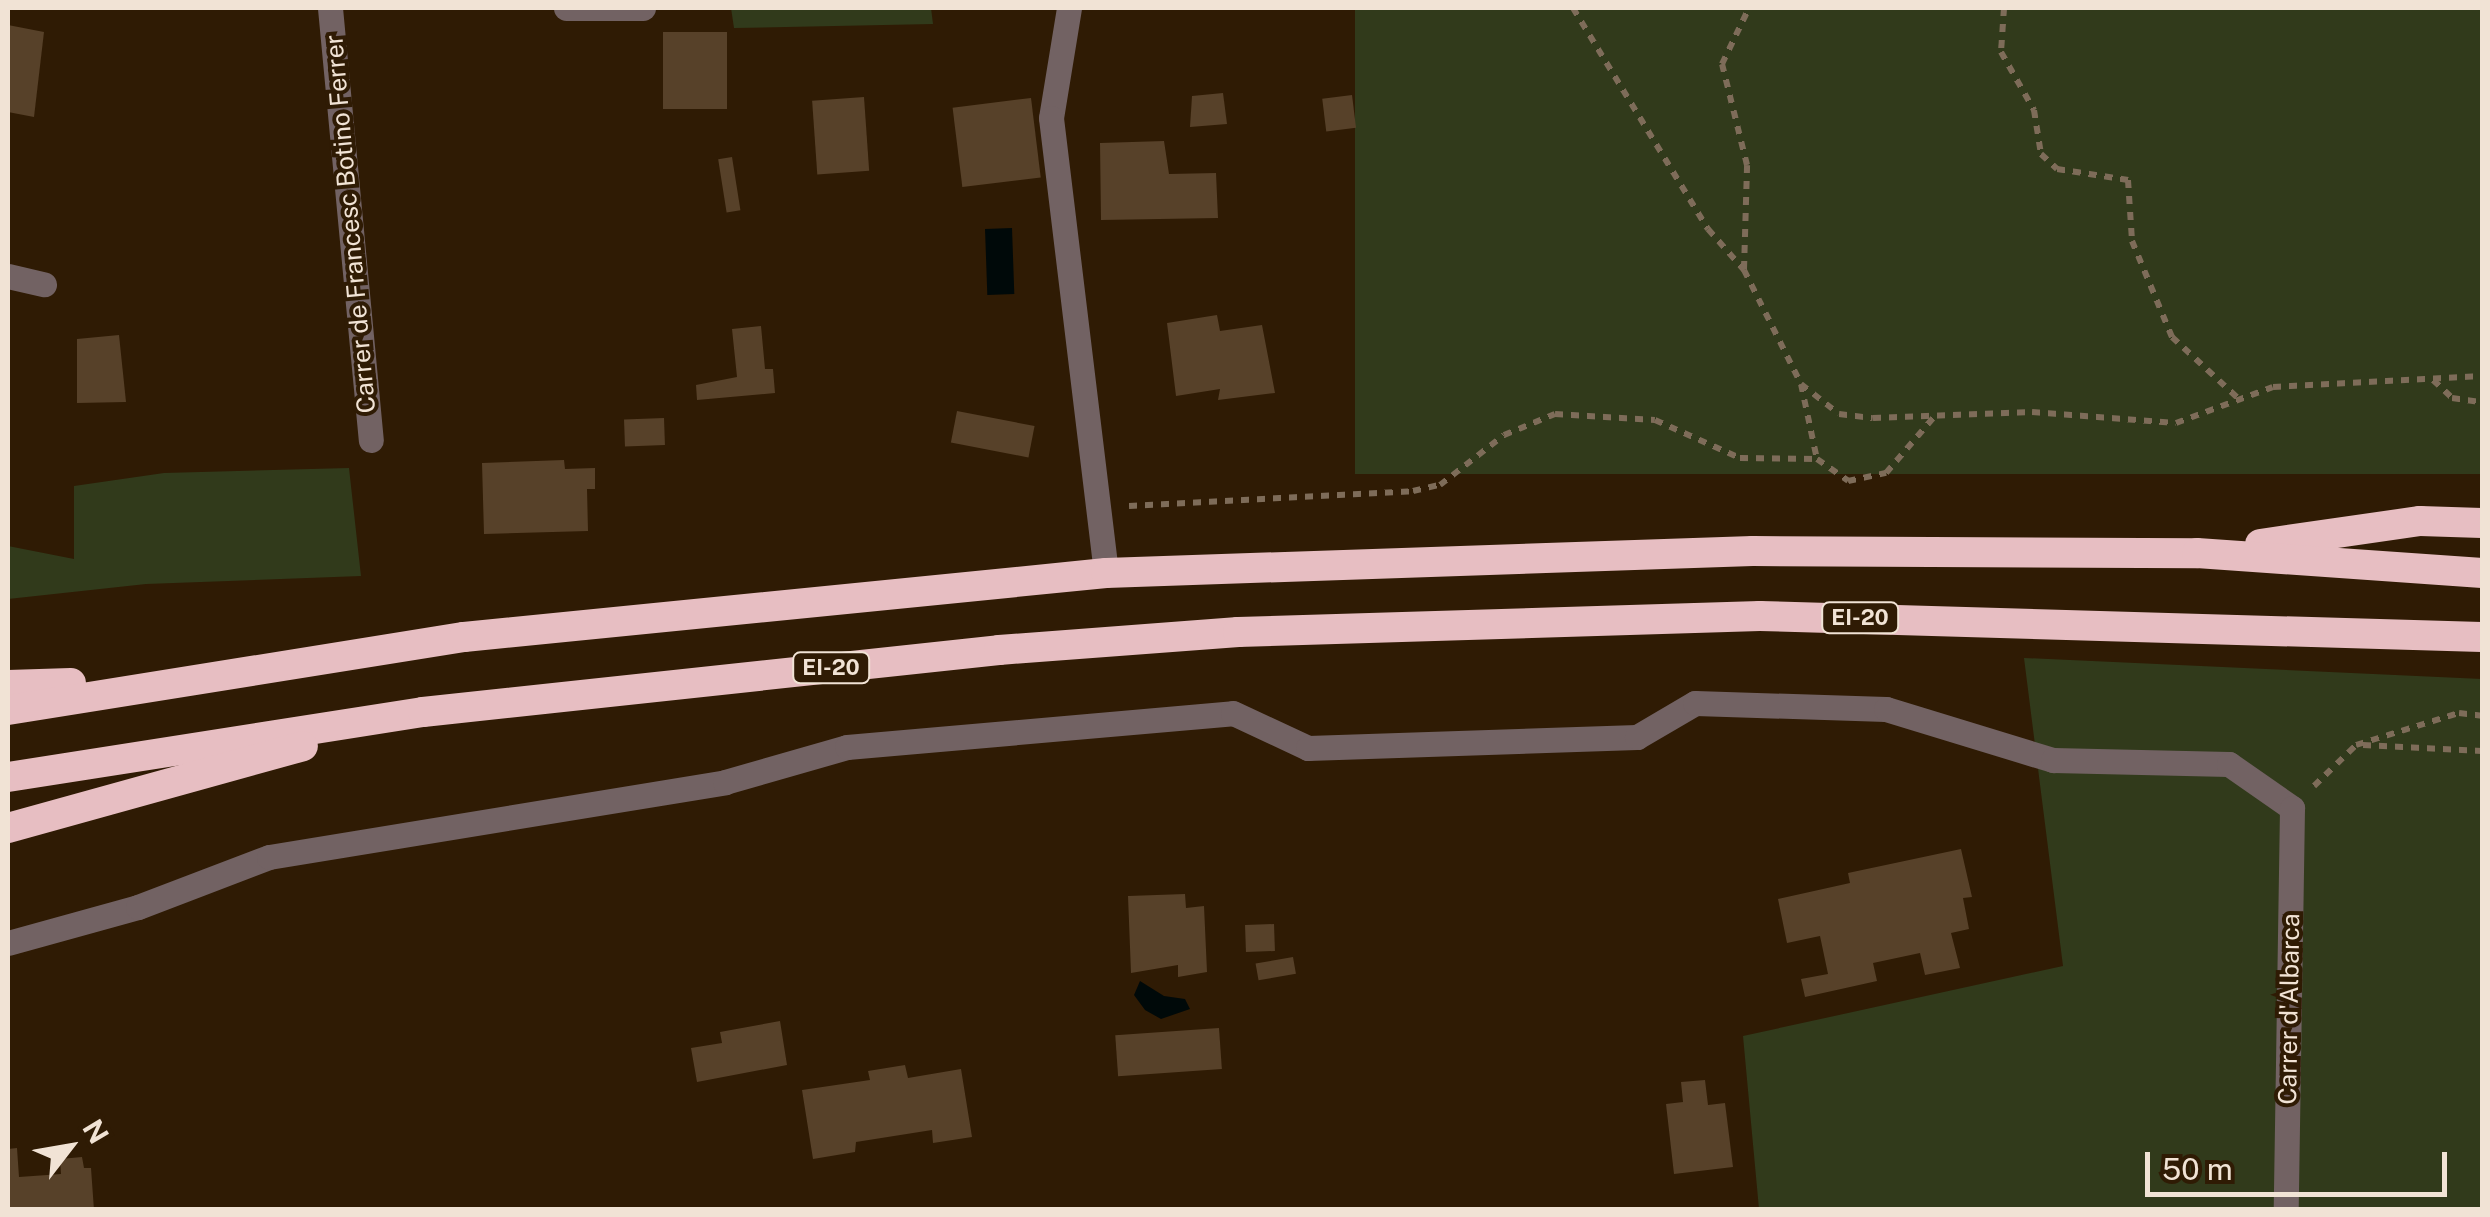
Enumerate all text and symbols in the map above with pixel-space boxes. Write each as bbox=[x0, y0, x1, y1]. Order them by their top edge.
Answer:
street label: Carrer de Francesc Botino Ferrer bbox=[318, 33, 382, 415]
road number: EI-20 bbox=[1820, 601, 1900, 635]
road number: EI-20 bbox=[791, 651, 871, 685]
street label: Carrer d'Albarca bbox=[2272, 913, 2306, 1105]
north arrow bbox=[20, 1097, 120, 1197]
text: N bbox=[76, 1113, 116, 1149]
scale bar bbox=[2150, 1132, 2452, 1194]
text: 50 m bbox=[2162, 1151, 2233, 1187]

